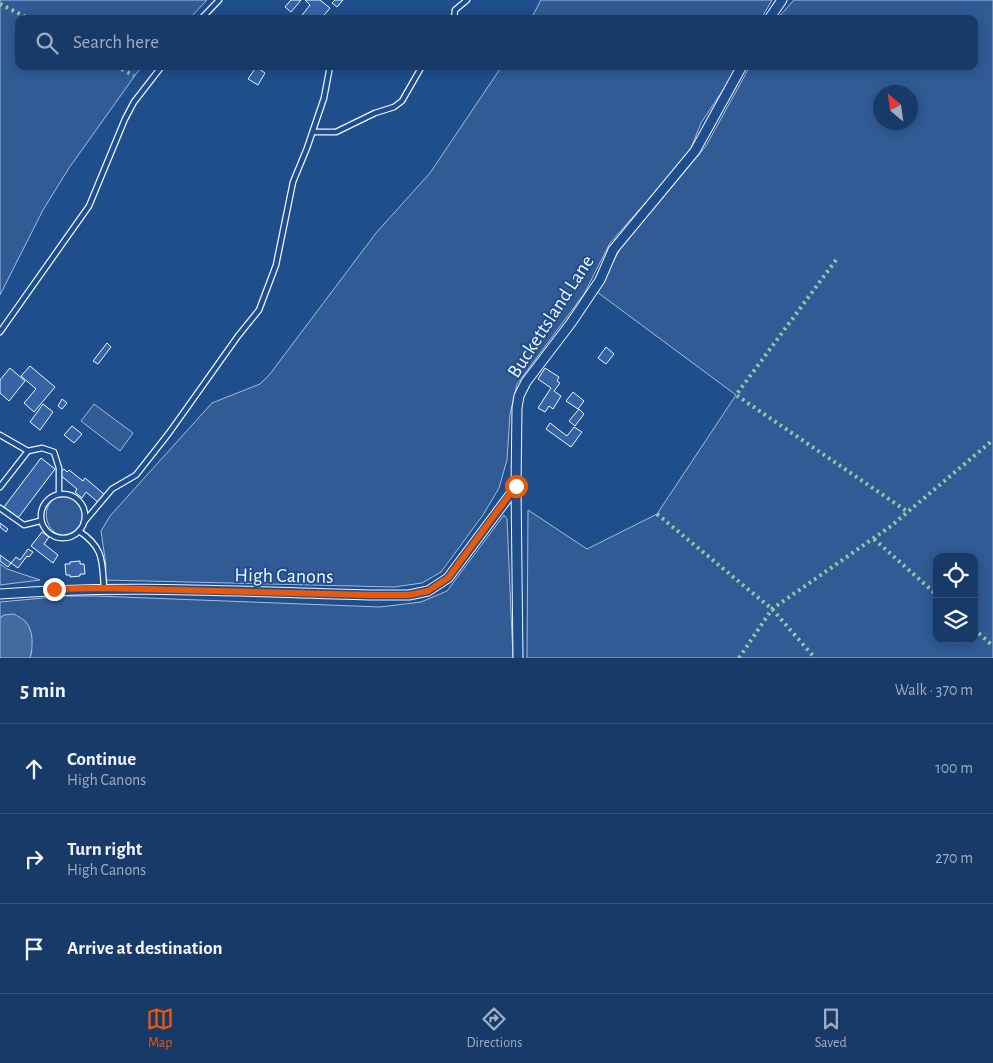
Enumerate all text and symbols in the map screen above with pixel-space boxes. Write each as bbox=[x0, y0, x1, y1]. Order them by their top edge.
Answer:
search box bbox=[15, 15, 978, 70]
icon: search bbox=[33, 29, 61, 57]
text: Search here bbox=[73, 33, 159, 52]
north arrow bbox=[873, 85, 918, 130]
street label: Buckettsland Lane bbox=[504, 252, 598, 381]
route start bbox=[505, 475, 528, 498]
map controls bbox=[933, 553, 978, 643]
button: locate bbox=[933, 553, 978, 598]
street label: High Canons bbox=[234, 565, 334, 587]
route end bbox=[43, 578, 66, 601]
button: layers bbox=[933, 598, 978, 643]
text: 5 min bbox=[20, 680, 66, 701]
text: Walk · 370 m bbox=[895, 682, 973, 698]
text: Continue bbox=[67, 750, 136, 769]
icon: ahead bbox=[20, 755, 48, 783]
text: 100 m bbox=[935, 760, 973, 776]
text: High Canons bbox=[67, 772, 146, 788]
text: Turn right bbox=[67, 840, 142, 859]
icon: right bbox=[20, 845, 48, 873]
text: 270 m bbox=[935, 850, 973, 866]
text: High Canons bbox=[67, 862, 146, 878]
icon: arrive bbox=[20, 935, 48, 963]
text: Arrive at destination bbox=[67, 939, 223, 958]
tab: Map bbox=[146, 1005, 174, 1052]
tab: Directions bbox=[467, 1005, 522, 1052]
tab: Saved bbox=[815, 1005, 847, 1052]

